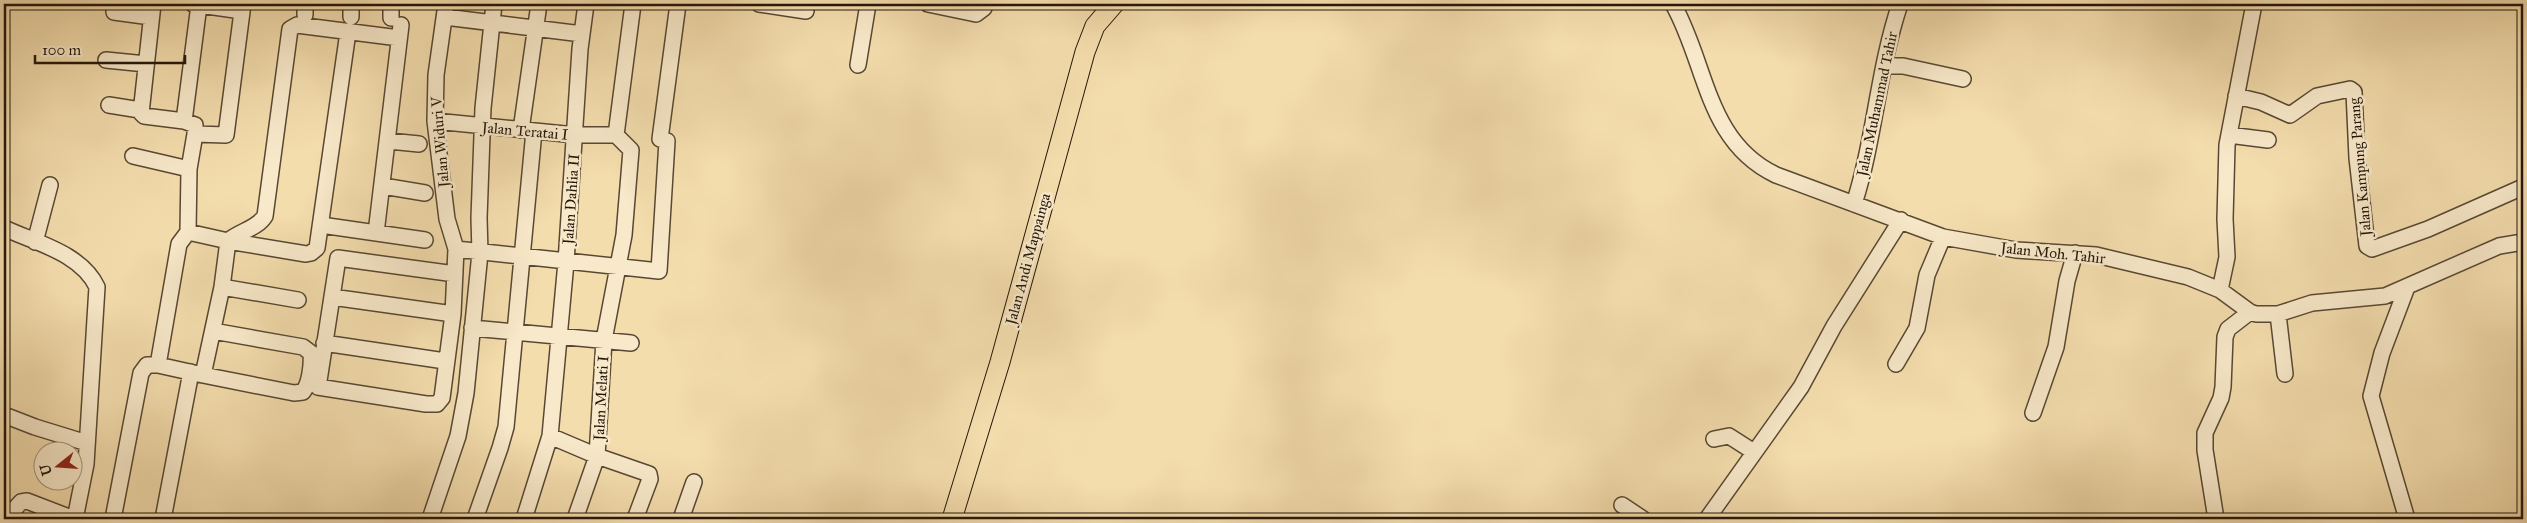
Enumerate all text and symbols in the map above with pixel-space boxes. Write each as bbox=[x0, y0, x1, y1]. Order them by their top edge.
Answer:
street label: Jalan Muhammad Tahir bbox=[1852, 29, 1902, 180]
scale bar bbox=[35, 32, 185, 64]
text: 100 m bbox=[42, 41, 82, 59]
street label: Jalan Widuri V bbox=[427, 95, 454, 190]
street label: Jalan Kampung Parang bbox=[2345, 96, 2376, 239]
street label: Jalan Teratai I bbox=[479, 118, 569, 145]
street label: Jalan Dahlia II bbox=[559, 153, 584, 247]
street label: Jalan Andi Mappainga bbox=[1001, 191, 1055, 329]
street label: Jalan Moh. Tahir bbox=[1998, 238, 2107, 268]
street label: Jalan Melati I bbox=[590, 355, 613, 443]
north arrow bbox=[32, 440, 82, 490]
text: U bbox=[36, 461, 56, 477]

